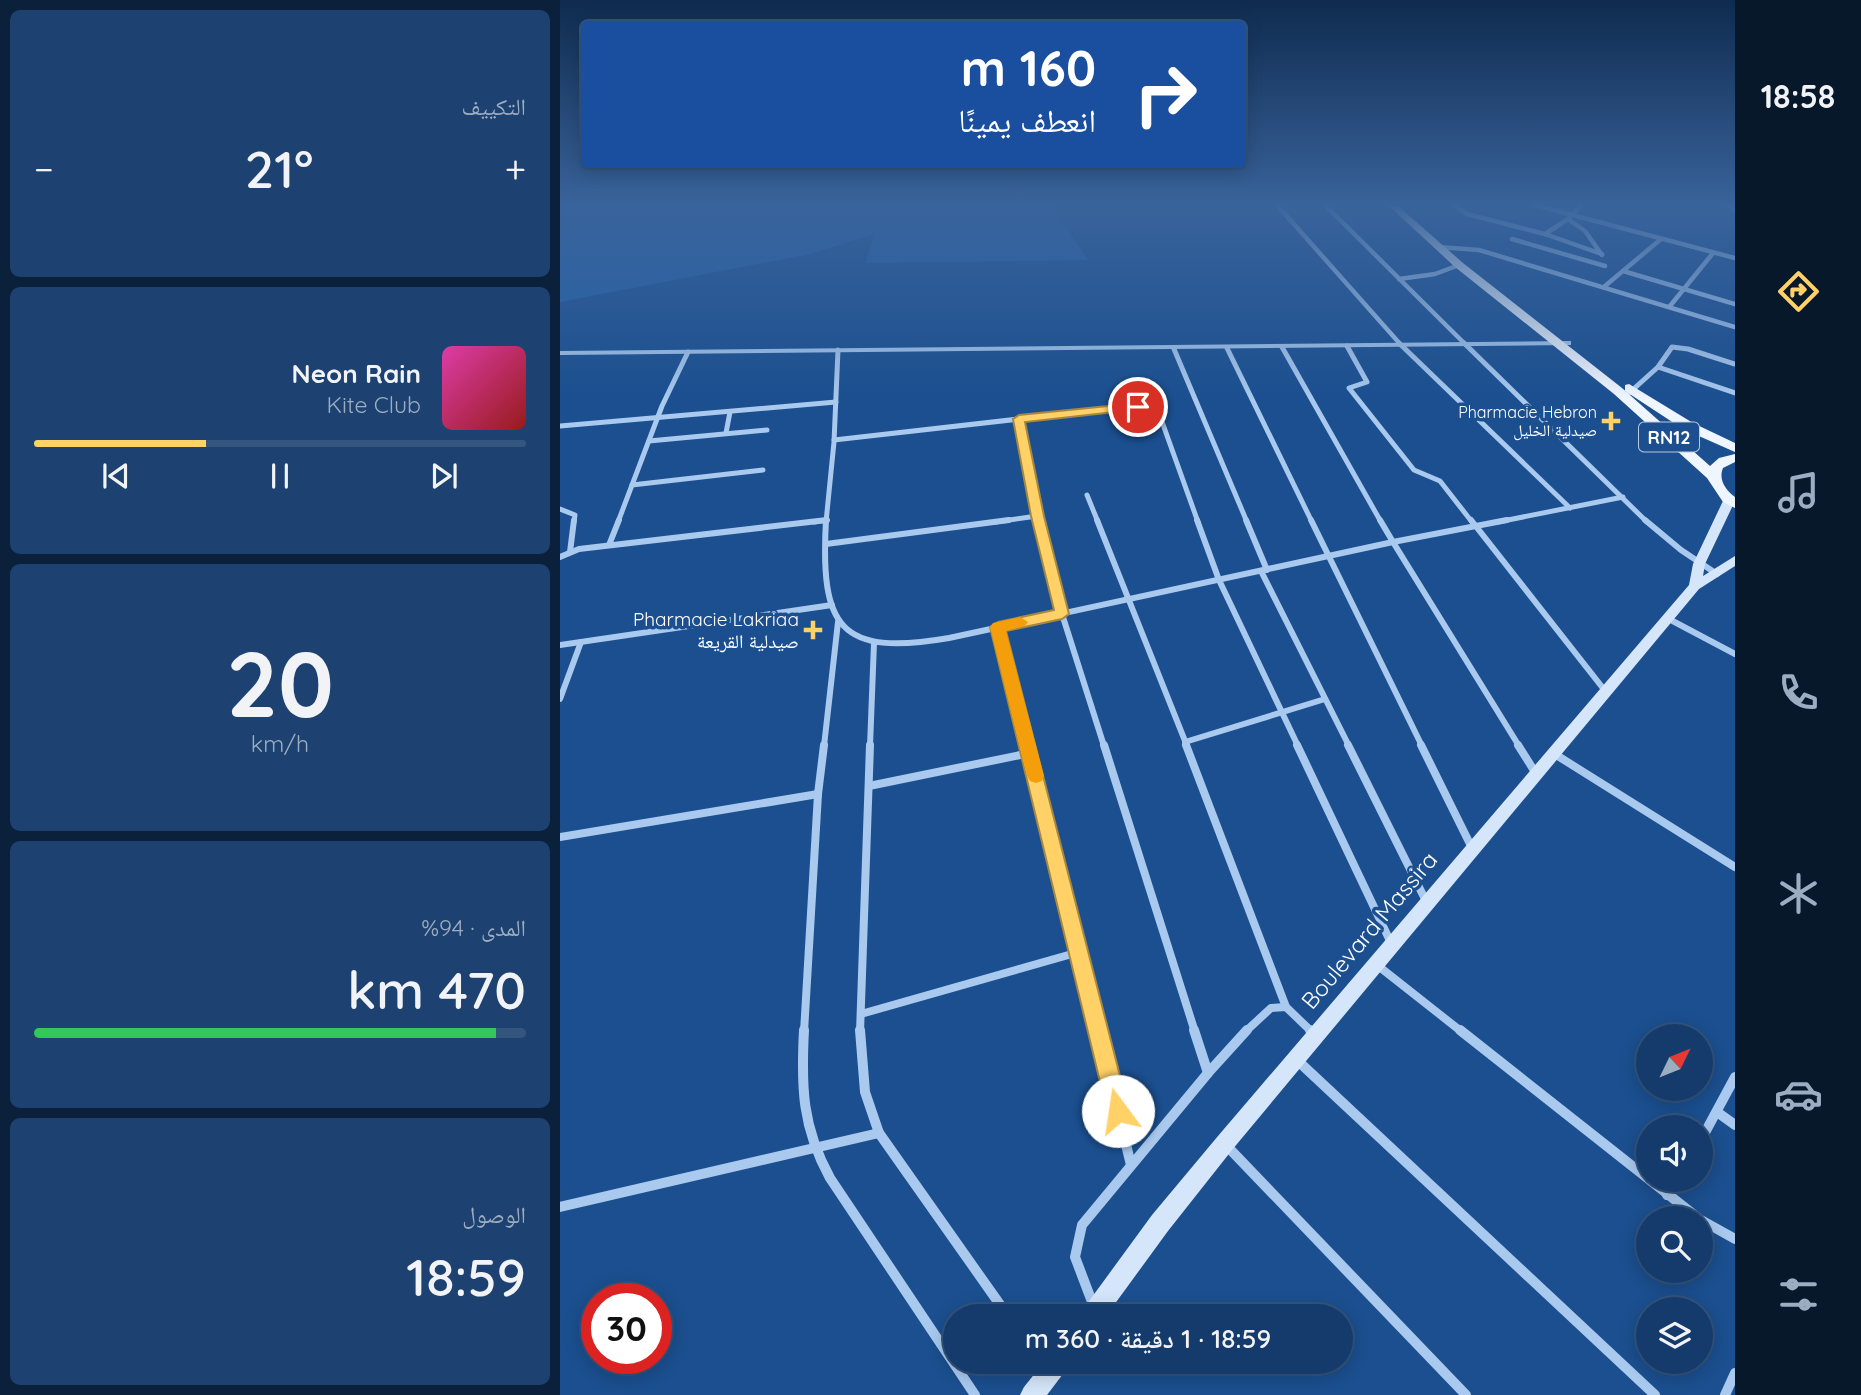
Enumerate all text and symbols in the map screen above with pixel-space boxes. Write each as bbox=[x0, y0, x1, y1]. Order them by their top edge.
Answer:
text: 160 m bbox=[961, 37, 1096, 98]
icon: right bbox=[1120, 49, 1211, 140]
text: 18:58 bbox=[1761, 76, 1835, 116]
text: التكييف bbox=[461, 92, 526, 121]
text: انعطف يمينًا bbox=[958, 100, 1096, 140]
text: 21° bbox=[245, 136, 313, 201]
text: − bbox=[34, 145, 54, 193]
text: + bbox=[505, 145, 526, 193]
icon: directions bbox=[1774, 267, 1823, 316]
text: Neon Rain bbox=[292, 357, 421, 390]
pin bbox=[1108, 377, 1168, 437]
icon: arrive bbox=[1119, 388, 1157, 426]
text: Kite Club bbox=[326, 390, 421, 419]
place label: Pharmacie Hebron صيدلية الخليل bbox=[1458, 402, 1597, 441]
marker: Pharmacie Hebron صيدلية الخليل bbox=[1603, 413, 1619, 429]
road number: RN12 bbox=[1639, 422, 1699, 452]
icon: previous bbox=[97, 457, 135, 495]
icon: pause bbox=[261, 457, 299, 495]
icon: next bbox=[425, 457, 463, 495]
icon: music bbox=[1774, 468, 1823, 517]
place label: Pharmacie Lakriaa صيدلية القريعة bbox=[633, 607, 799, 653]
marker: Pharmacie Lakriaa صيدلية القريعة bbox=[805, 622, 821, 638]
text: 20 bbox=[226, 626, 334, 740]
icon: phone bbox=[1774, 668, 1823, 717]
text: km/h bbox=[251, 729, 309, 758]
street label: Boulevard Massira bbox=[1295, 845, 1443, 1015]
icon: climate bbox=[1774, 869, 1823, 918]
text: المدى · 94% bbox=[421, 913, 526, 942]
text: 470 km bbox=[347, 957, 526, 1022]
north arrow bbox=[1636, 1024, 1713, 1101]
map controls bbox=[1636, 1024, 1713, 1374]
icon: car bbox=[1774, 1070, 1823, 1119]
position arrow bbox=[1081, 1074, 1155, 1148]
button: sound bbox=[1636, 1115, 1713, 1192]
text: الوصول bbox=[462, 1200, 526, 1229]
button: search bbox=[1636, 1206, 1713, 1283]
text: 18:59 bbox=[406, 1244, 526, 1309]
icon: filters bbox=[1774, 1270, 1823, 1319]
speed limit sign: 30 bbox=[581, 1283, 672, 1374]
button: layers bbox=[1636, 1297, 1713, 1374]
text: 18:59 · 1 دقيقة · 360 m bbox=[1025, 1322, 1271, 1355]

